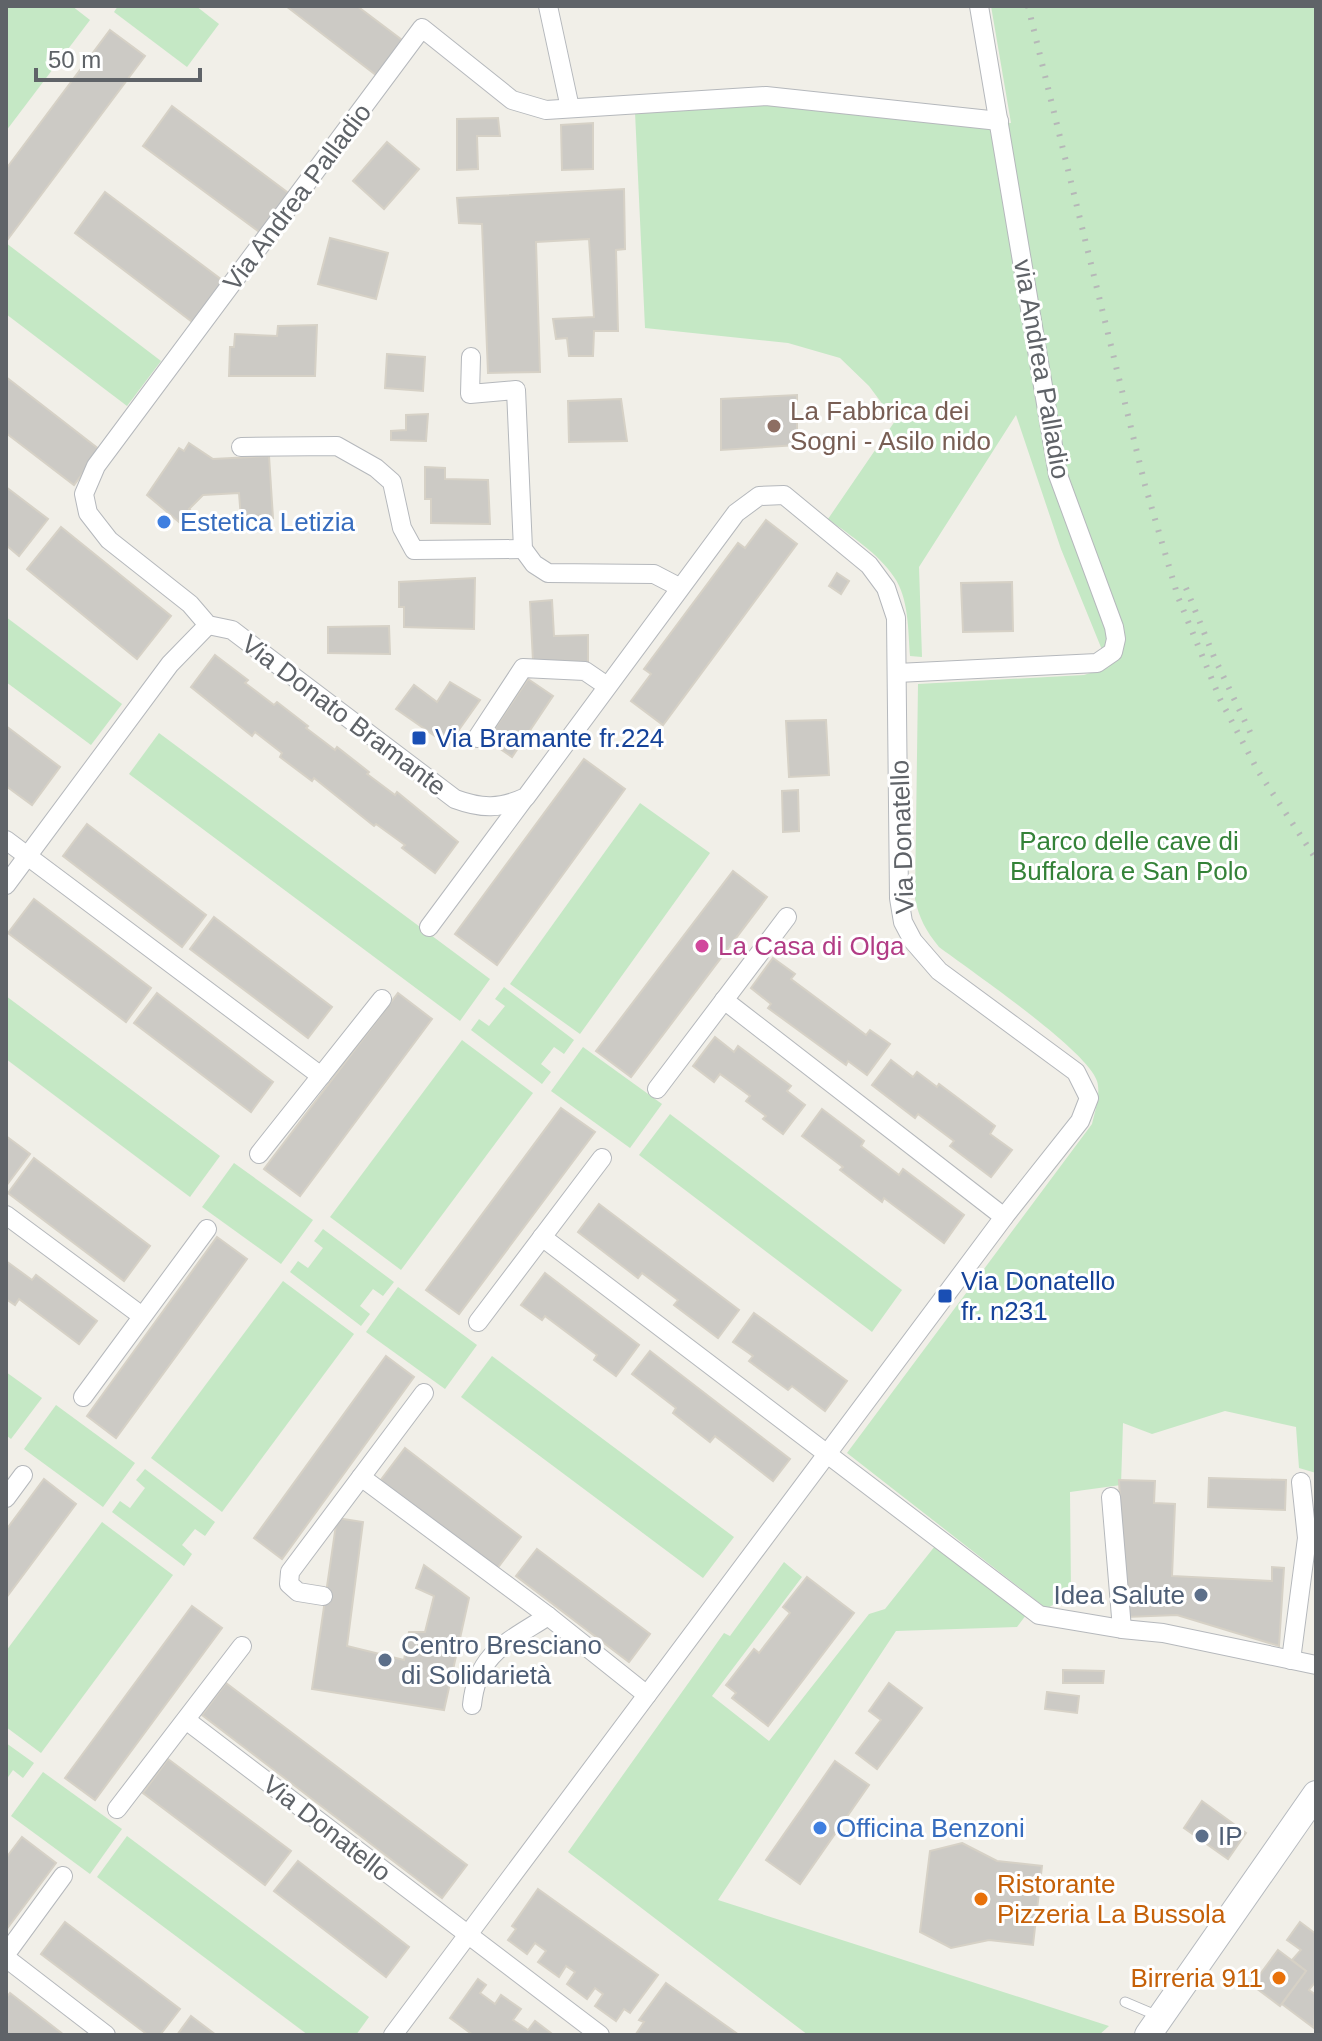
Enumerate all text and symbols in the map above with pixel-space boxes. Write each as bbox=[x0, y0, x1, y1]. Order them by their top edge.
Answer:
scale bar bbox=[36, 32, 200, 82]
text: 50 m bbox=[48, 46, 101, 73]
street label: Via Andrea Palladio bbox=[217, 98, 377, 296]
street label: via Andrea Palladio bbox=[1008, 257, 1076, 481]
place label: La Fabbrica dei Sogni - Asilo nido bbox=[790, 396, 991, 456]
marker: La Fabbrica dei Sogni - Asilo nido bbox=[765, 417, 783, 435]
place label: Estetica Letizia bbox=[180, 507, 355, 537]
marker: Estetica Letizia bbox=[155, 513, 173, 531]
street label: Via Donato Bramante bbox=[236, 628, 452, 802]
place label: Via Bramante fr.224 bbox=[435, 723, 664, 753]
marker: Via Bramante fr.224 bbox=[410, 729, 428, 747]
street label: Via Donatello bbox=[884, 759, 920, 915]
park label: Parco delle cave di Buffalora e San Polo bbox=[1010, 826, 1248, 886]
place label: La Casa di Olga bbox=[718, 931, 905, 961]
marker: La Casa di Olga bbox=[693, 937, 711, 955]
place label: Via Donatello fr. n231 bbox=[961, 1266, 1115, 1326]
marker: Via Donatello fr. n231 bbox=[936, 1287, 954, 1305]
place label: Idea Salute bbox=[1053, 1580, 1185, 1610]
marker: Idea Salute bbox=[1192, 1586, 1210, 1604]
place label: Centro Bresciano di Solidarietà bbox=[401, 1630, 602, 1690]
marker: Centro Bresciano di Solidarietà bbox=[376, 1651, 394, 1669]
street label: Via Donatello bbox=[257, 1769, 397, 1887]
place label: Officina Benzoni bbox=[836, 1813, 1025, 1843]
marker: Officina Benzoni bbox=[811, 1819, 829, 1837]
place label: IP bbox=[1218, 1821, 1243, 1851]
marker: IP bbox=[1193, 1827, 1211, 1845]
place label: Ristorante Pizzeria La Bussola bbox=[997, 1869, 1226, 1929]
marker: Ristorante Pizzeria La Bussola bbox=[972, 1890, 990, 1908]
place label: Birreria 911 bbox=[1131, 1963, 1263, 1993]
marker: Birreria 911 bbox=[1270, 1969, 1288, 1987]

